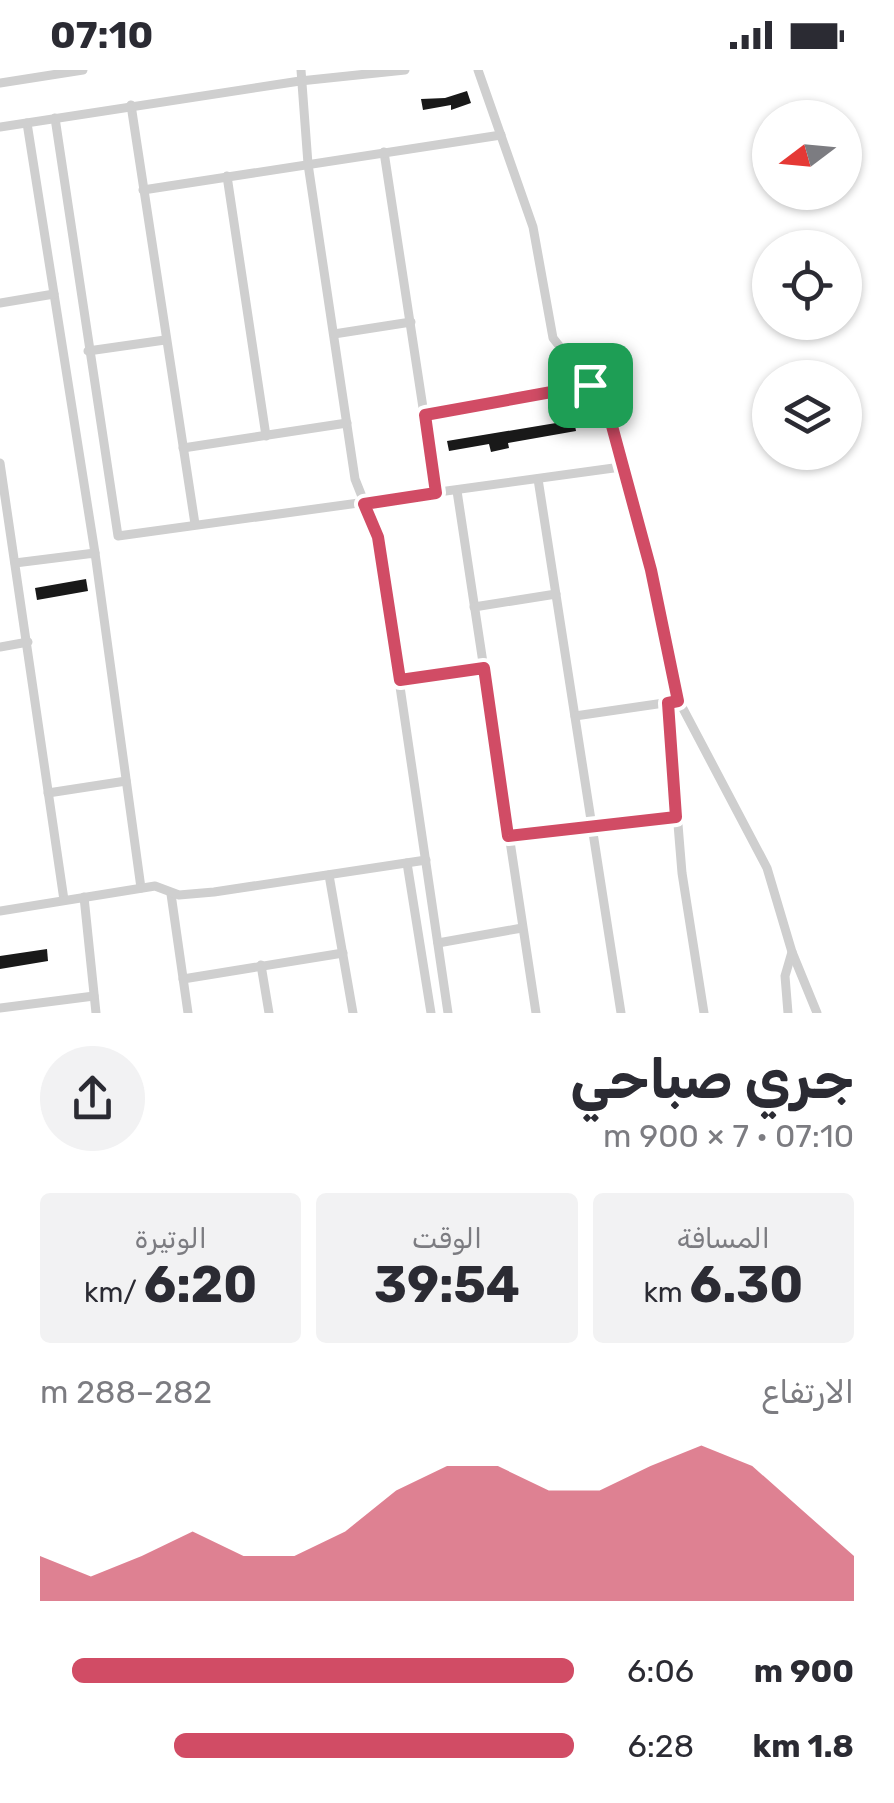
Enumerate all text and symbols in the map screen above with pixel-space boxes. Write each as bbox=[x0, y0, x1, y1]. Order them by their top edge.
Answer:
text: 07:10 bbox=[50, 12, 153, 58]
north arrow bbox=[752, 100, 862, 210]
map controls bbox=[752, 100, 862, 470]
button: locate bbox=[752, 230, 862, 340]
pin bbox=[548, 343, 633, 428]
icon: arrive bbox=[563, 358, 618, 413]
button: layers bbox=[752, 360, 862, 470]
button: share bbox=[40, 1046, 145, 1151]
text: جري صباحي bbox=[570, 1047, 854, 1112]
text: 07:10 · 7 × 900 m bbox=[603, 1117, 854, 1155]
text: الوتيرة bbox=[135, 1222, 207, 1255]
text: الوقت bbox=[412, 1222, 482, 1255]
text: المسافة bbox=[677, 1222, 770, 1255]
text: 6:20 bbox=[144, 1255, 257, 1315]
text: 39:54 bbox=[374, 1255, 520, 1315]
text: 6.30 bbox=[690, 1255, 803, 1315]
text: /km bbox=[84, 1276, 144, 1309]
text: km bbox=[643, 1276, 690, 1309]
text: 282–288 m bbox=[40, 1373, 212, 1411]
text: الارتفاع bbox=[762, 1373, 854, 1411]
text: 6:06 bbox=[627, 1652, 694, 1690]
text: 900 m bbox=[754, 1652, 854, 1690]
text: 6:28 bbox=[627, 1727, 694, 1765]
text: 1.8 km bbox=[753, 1727, 854, 1765]

